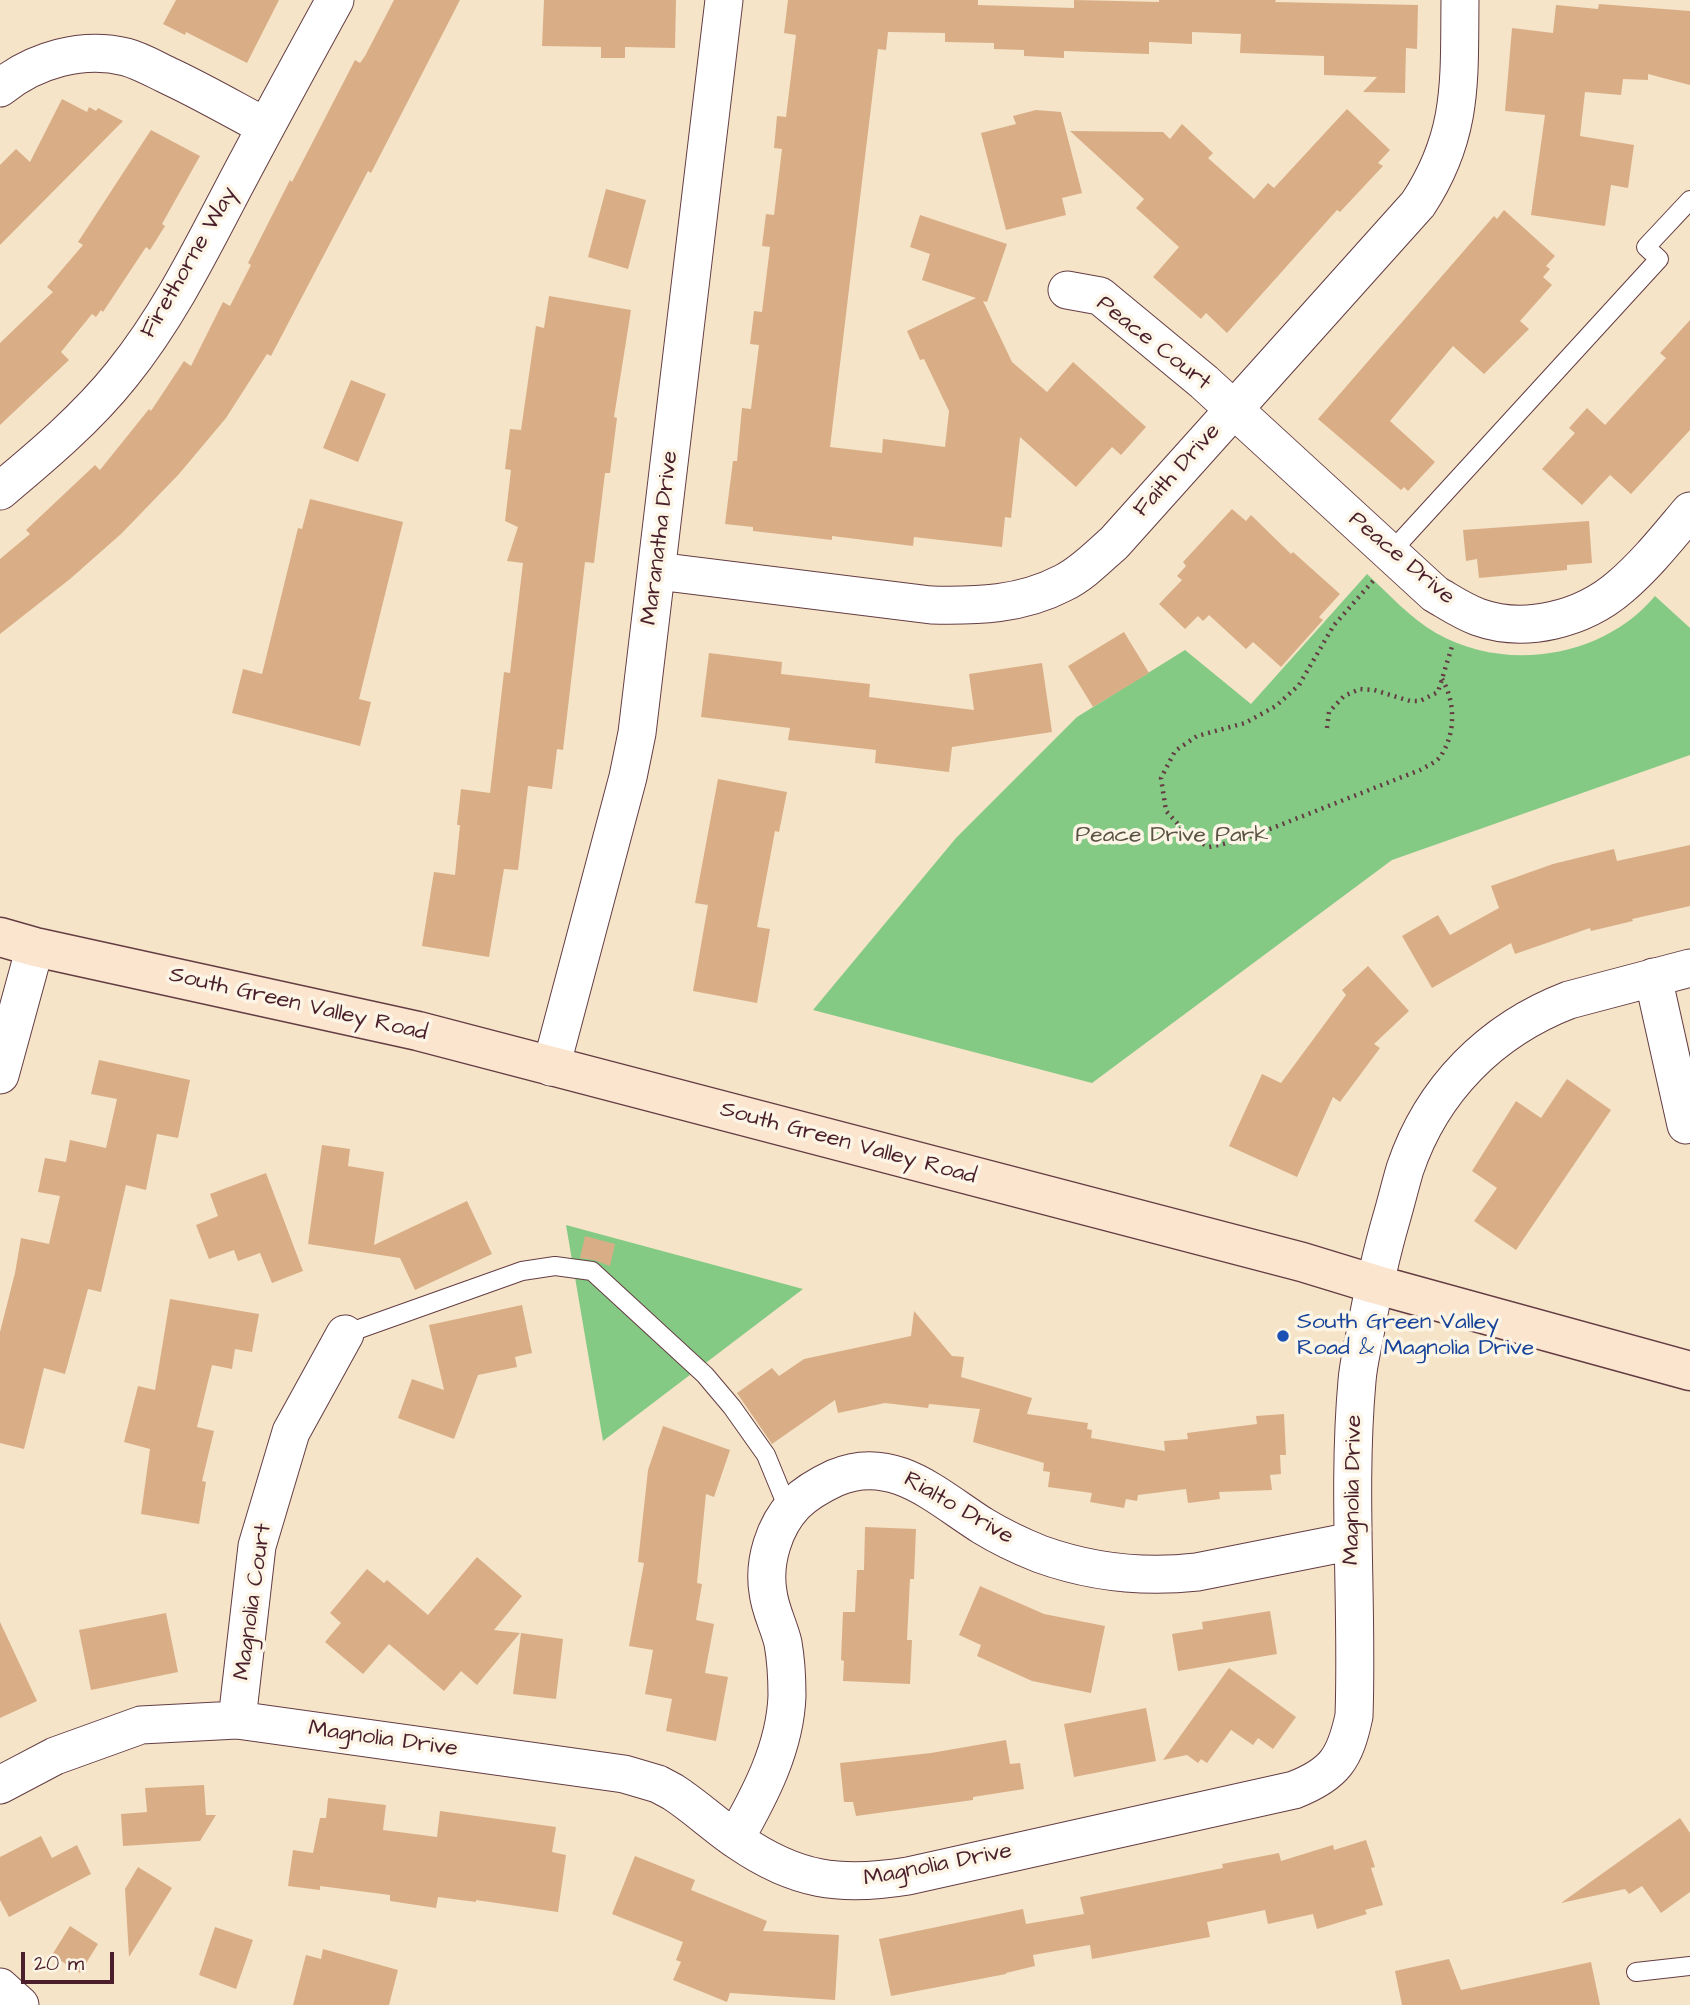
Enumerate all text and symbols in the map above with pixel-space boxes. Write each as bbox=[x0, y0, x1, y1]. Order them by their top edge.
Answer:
street label: Firethorne Way bbox=[136, 183, 244, 343]
street label: Peace Court bbox=[1090, 291, 1216, 397]
street label: Faith Drive bbox=[1129, 418, 1227, 524]
street label: Maranatha Drive bbox=[637, 449, 685, 627]
street label: Peace Drive bbox=[1342, 506, 1460, 612]
park label: Peace Drive Park bbox=[1076, 822, 1268, 850]
street label: South Green Valley Road bbox=[166, 962, 430, 1048]
street label: South Green Valley Road bbox=[717, 1097, 979, 1191]
place label: South Green Valley Road & Magnolia Drive bbox=[1297, 1309, 1534, 1363]
marker: South Green Valley Road & Magnolia Drive bbox=[1275, 1328, 1291, 1344]
street label: Magnolia Drive bbox=[1339, 1415, 1369, 1565]
street label: Rialto Drive bbox=[898, 1467, 1018, 1551]
street label: Magnolia Court bbox=[229, 1522, 279, 1682]
street label: Magnolia Drive bbox=[307, 1716, 459, 1764]
street label: Magnolia Drive bbox=[862, 1838, 1014, 1894]
scale bar bbox=[24, 1938, 117, 1982]
text: 20 m bbox=[34, 1949, 84, 1978]

